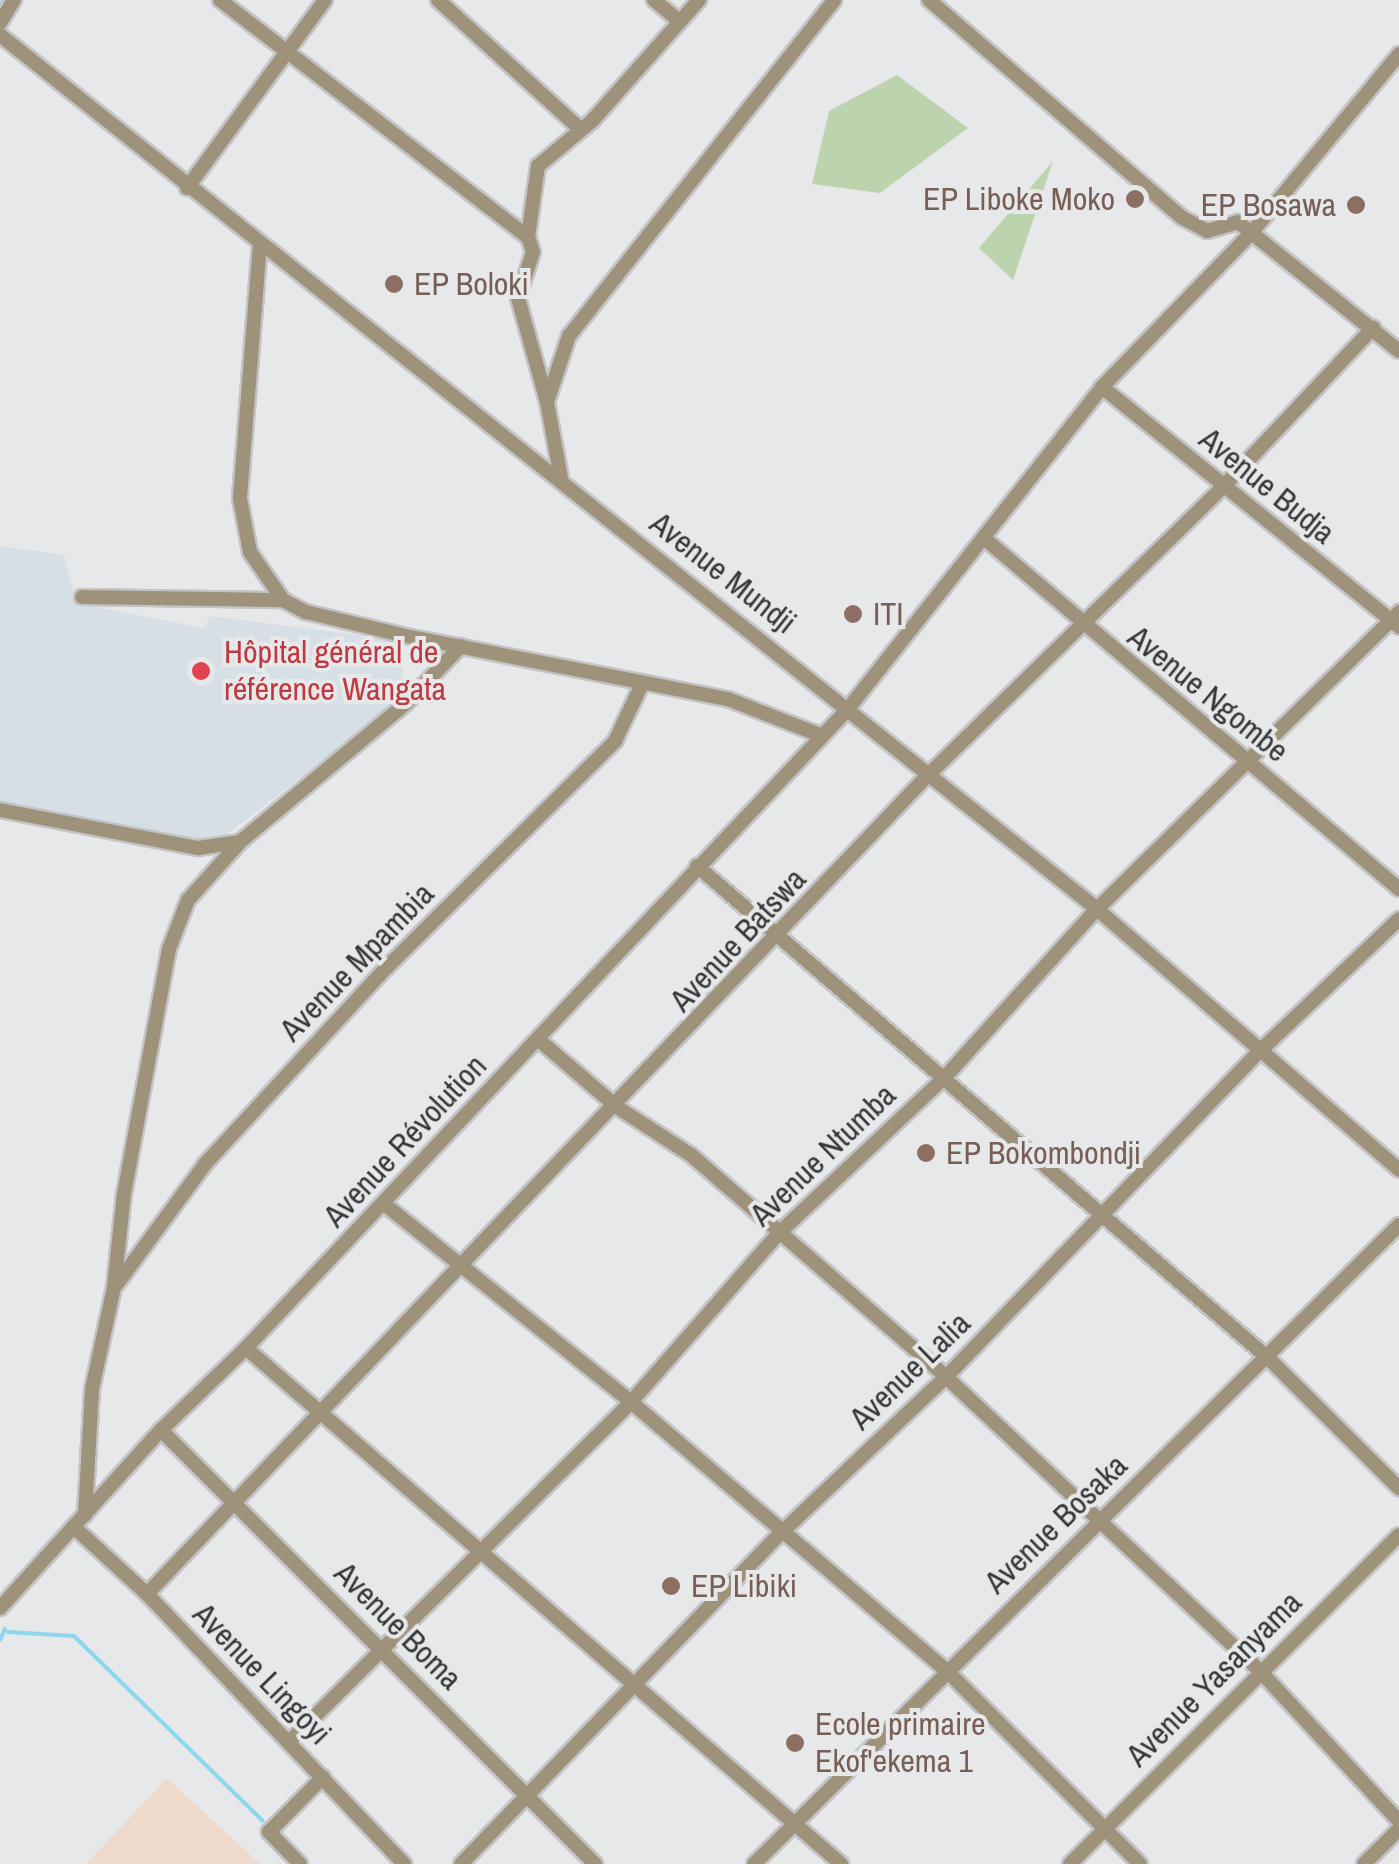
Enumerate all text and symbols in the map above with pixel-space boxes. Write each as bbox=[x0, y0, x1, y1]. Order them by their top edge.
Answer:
place label: EP Liboke Moko bbox=[922, 180, 1115, 218]
place label: EP Bosawa bbox=[1200, 186, 1336, 224]
marker: EP Liboke Moko bbox=[1124, 188, 1146, 210]
marker: EP Bosawa bbox=[1345, 194, 1367, 216]
place label: EP Boloki bbox=[414, 265, 529, 303]
marker: EP Boloki bbox=[383, 273, 405, 295]
street label: Avenue Budja bbox=[1192, 420, 1342, 552]
street label: Avenue Mundji bbox=[642, 504, 804, 642]
place label: ITI bbox=[873, 595, 904, 633]
marker: ITI bbox=[842, 603, 864, 625]
street label: Avenue Ngombe bbox=[1120, 618, 1296, 770]
place label: Hôpital général de référence Wangata bbox=[224, 634, 446, 709]
marker: Hôpital général de référence Wangata bbox=[188, 658, 214, 684]
street label: Avenue Batswa bbox=[662, 860, 814, 1020]
street label: Avenue Mpambia bbox=[272, 875, 442, 1049]
street label: Avenue Révolution bbox=[316, 1047, 494, 1235]
street label: Avenue Ntumba bbox=[742, 1076, 904, 1234]
place label: EP Bokombondji bbox=[946, 1134, 1141, 1172]
marker: EP Bokombondji bbox=[915, 1142, 937, 1164]
street label: Avenue Lalia bbox=[842, 1304, 978, 1438]
street label: Avenue Bosaka bbox=[977, 1447, 1135, 1601]
street label: Avenue Boma bbox=[326, 1554, 470, 1698]
place label: EP Libiki bbox=[691, 1567, 797, 1605]
marker: EP Libiki bbox=[660, 1575, 682, 1597]
street label: Avenue Yasanyama bbox=[1118, 1583, 1310, 1775]
street label: Avenue Lingoyi bbox=[185, 1595, 339, 1753]
place label: Ecole primaire Ekof'ekema 1 bbox=[815, 1706, 986, 1781]
marker: Ecole primaire Ekof'ekema 1 bbox=[784, 1732, 806, 1754]

